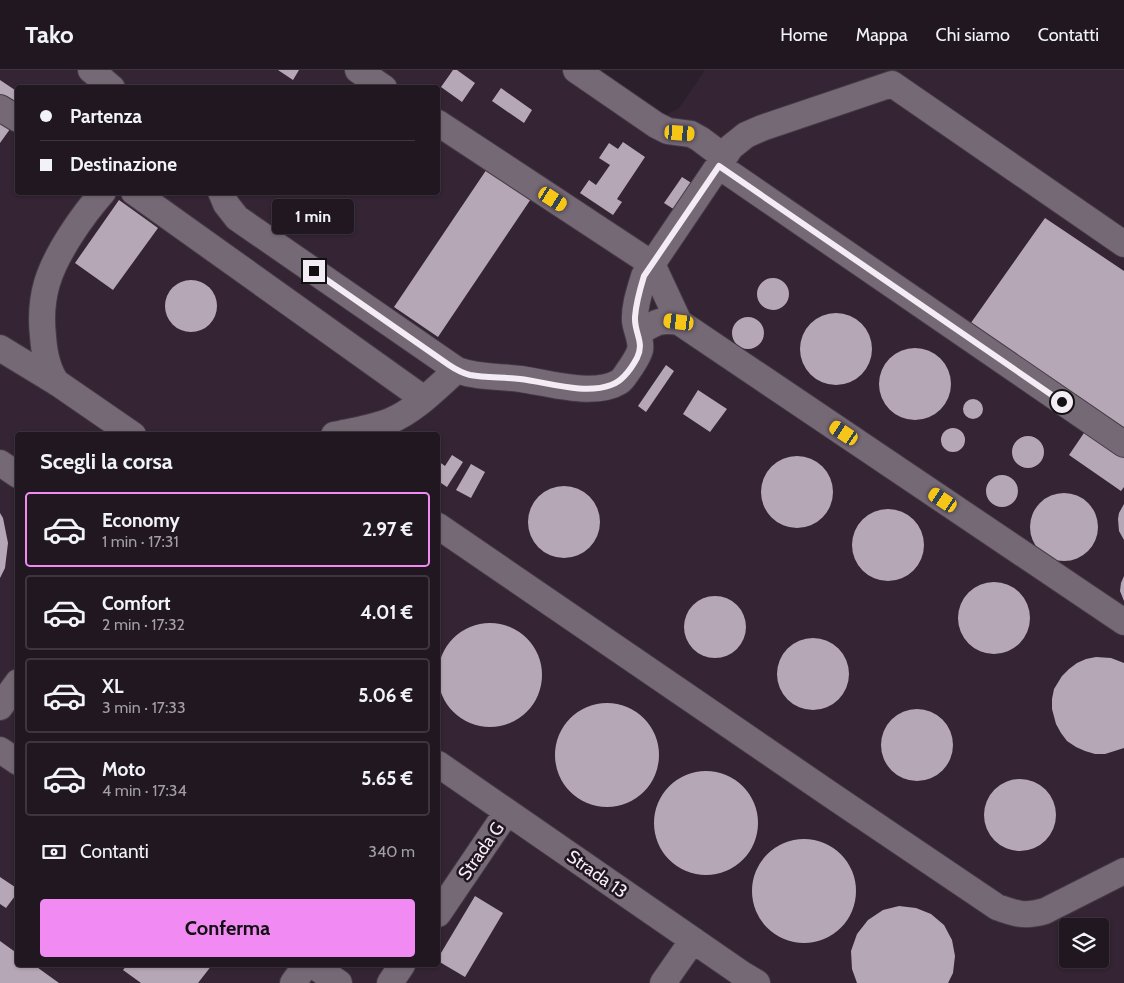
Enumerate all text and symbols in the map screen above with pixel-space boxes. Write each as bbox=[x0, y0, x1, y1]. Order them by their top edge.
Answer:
text: Tako bbox=[25, 20, 74, 49]
text: Home bbox=[780, 24, 828, 46]
text: Mappa bbox=[856, 24, 908, 46]
text: Chi siamo bbox=[936, 24, 1010, 46]
text: Contatti bbox=[1038, 24, 1099, 46]
text: Partenza bbox=[70, 105, 142, 128]
car bbox=[664, 124, 695, 142]
text: Destinazione bbox=[70, 153, 177, 176]
car bbox=[536, 185, 569, 213]
callout: 1 min bbox=[273, 198, 355, 234]
text: 1 min bbox=[295, 207, 331, 226]
route end bbox=[303, 260, 325, 282]
car bbox=[663, 313, 694, 331]
route start bbox=[1051, 391, 1073, 413]
car bbox=[827, 418, 860, 448]
text: Scegli la corsa bbox=[40, 448, 173, 475]
car bbox=[926, 485, 959, 515]
icon: car bbox=[42, 507, 87, 552]
text: Economy bbox=[102, 509, 180, 532]
text: 2.97 € bbox=[362, 518, 413, 541]
text: 1 min · 17:31 bbox=[102, 532, 179, 551]
icon: car bbox=[42, 590, 87, 635]
text: Comfort bbox=[102, 592, 171, 615]
text: 4.01 € bbox=[360, 601, 413, 624]
text: 2 min · 17:32 bbox=[102, 615, 185, 634]
icon: car bbox=[42, 673, 87, 718]
text: XL bbox=[102, 675, 123, 698]
text: 5.06 € bbox=[358, 684, 413, 707]
text: 3 min · 17:33 bbox=[102, 698, 186, 717]
icon: car bbox=[42, 756, 87, 801]
text: Moto bbox=[102, 758, 146, 781]
text: 5.65 € bbox=[361, 767, 413, 790]
text: 4 min · 17:34 bbox=[102, 781, 187, 800]
street label: Strada G bbox=[453, 818, 509, 884]
icon: cash bbox=[40, 838, 68, 866]
text: Contanti bbox=[80, 840, 149, 863]
text: 340 m bbox=[368, 842, 415, 861]
street label: Strada 13 bbox=[563, 845, 631, 903]
button: Conferma bbox=[40, 899, 415, 957]
map controls bbox=[1059, 918, 1109, 968]
button: layers bbox=[1059, 918, 1109, 968]

